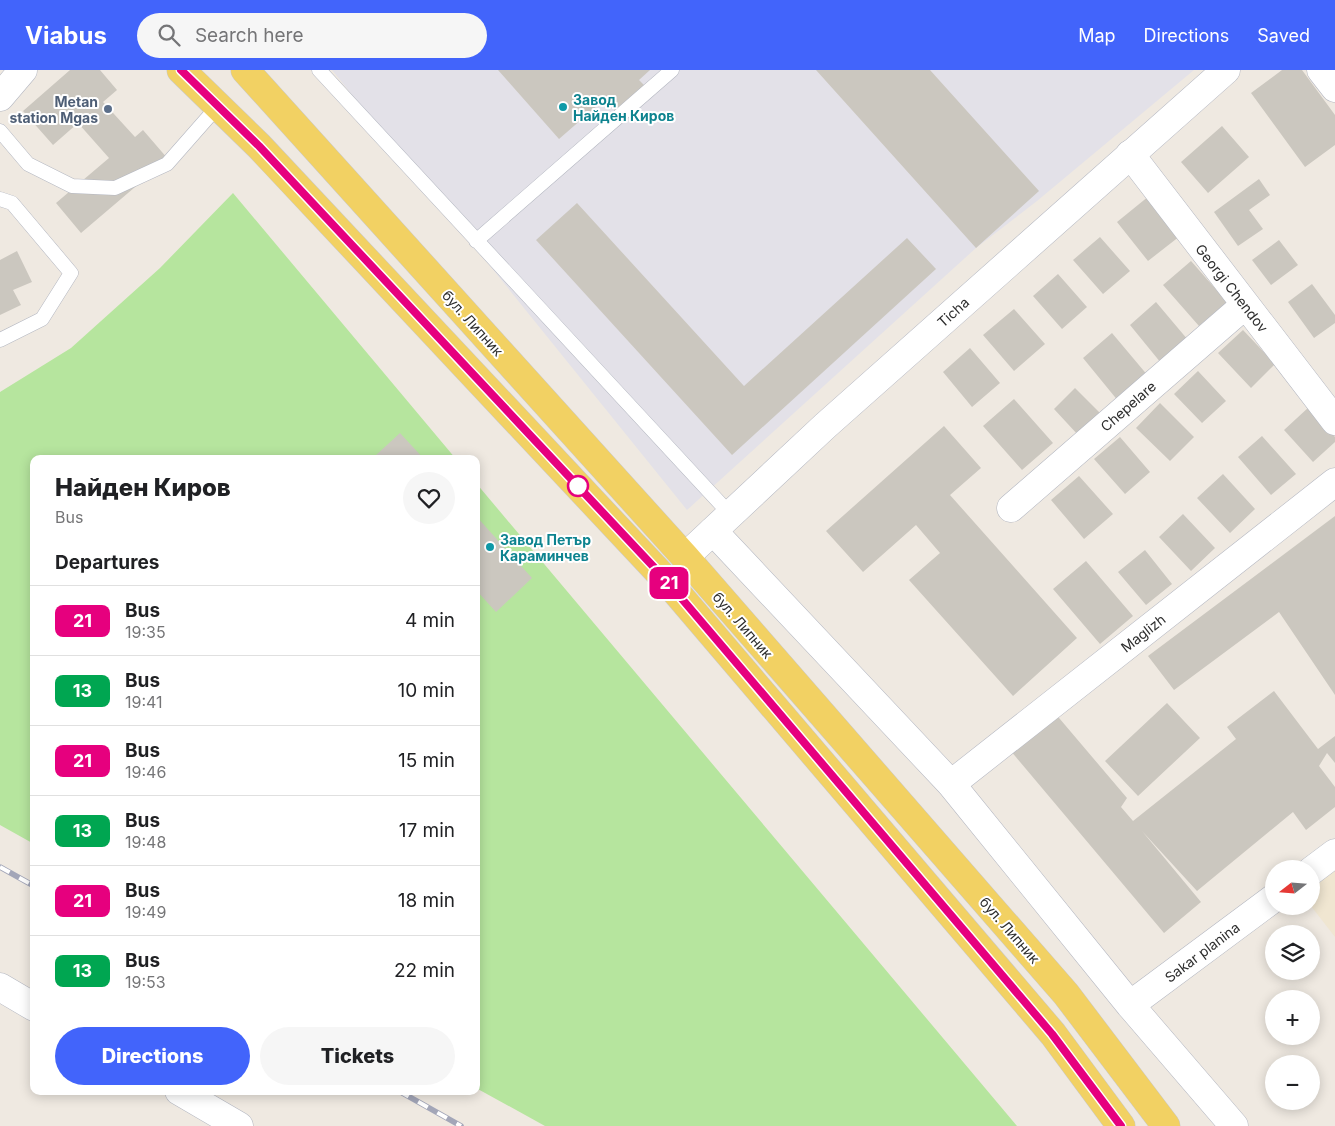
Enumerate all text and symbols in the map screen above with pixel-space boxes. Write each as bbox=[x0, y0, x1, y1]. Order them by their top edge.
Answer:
search box bbox=[137, 13, 487, 58]
text: Viabus bbox=[25, 21, 107, 50]
icon: search bbox=[155, 21, 183, 49]
text: Search here bbox=[195, 24, 304, 47]
text: Map bbox=[1078, 25, 1116, 46]
text: Directions bbox=[1144, 25, 1229, 46]
text: Saved bbox=[1257, 25, 1310, 46]
place label: Завод Найден Киров bbox=[573, 91, 674, 124]
place label: Metan station Mgas bbox=[9, 93, 98, 126]
marker: Завод Найден Киров bbox=[557, 101, 569, 113]
marker: Metan station Mgas bbox=[102, 103, 114, 115]
street label: Georgi Chendov bbox=[1192, 240, 1272, 336]
street label: бул. Липник bbox=[439, 287, 507, 360]
street label: Ticha bbox=[934, 293, 972, 331]
street label: Chepelare bbox=[1097, 377, 1159, 435]
button: heart bbox=[403, 472, 455, 524]
text: Найден Киров bbox=[55, 473, 231, 502]
unlabelled marker bbox=[567, 475, 589, 497]
text: Bus bbox=[55, 507, 83, 527]
place label: Завод Петър Караминчев bbox=[500, 531, 591, 564]
marker: Завод Петър Караминчев bbox=[484, 541, 496, 553]
text: Departures bbox=[55, 551, 159, 574]
line badge: 21 bbox=[646, 567, 692, 599]
text: 21 bbox=[659, 572, 679, 593]
street label: бул. Липник bbox=[709, 588, 777, 662]
text: Bus bbox=[125, 599, 160, 622]
text: 4 min bbox=[405, 609, 455, 632]
text: 21 bbox=[73, 610, 92, 631]
street label: Maglizh bbox=[1117, 610, 1169, 656]
text: 19:35 bbox=[125, 622, 166, 642]
text: Bus bbox=[125, 669, 160, 692]
text: 10 min bbox=[397, 679, 455, 702]
text: 13 bbox=[73, 680, 92, 701]
text: 19:41 bbox=[125, 692, 163, 712]
text: Bus bbox=[125, 739, 160, 762]
text: 15 min bbox=[398, 749, 455, 772]
text: 21 bbox=[73, 750, 92, 771]
text: 19:46 bbox=[125, 762, 166, 782]
text: Bus bbox=[125, 809, 160, 832]
text: 17 min bbox=[399, 819, 455, 842]
text: 13 bbox=[73, 820, 92, 841]
text: 19:48 bbox=[125, 832, 166, 852]
north arrow bbox=[1265, 860, 1320, 915]
map controls bbox=[1265, 860, 1320, 1110]
text: Bus bbox=[125, 879, 160, 902]
text: 18 min bbox=[398, 889, 455, 912]
text: 21 bbox=[73, 890, 92, 911]
street label: бул. Липник bbox=[976, 893, 1044, 967]
text: 19:49 bbox=[125, 902, 166, 922]
street label: Sakar planina bbox=[1161, 918, 1243, 986]
button: layers bbox=[1265, 925, 1320, 980]
text: Bus bbox=[125, 949, 160, 972]
text: 22 min bbox=[394, 959, 455, 982]
text: 13 bbox=[73, 960, 92, 981]
text: 19:53 bbox=[125, 972, 166, 992]
button: + bbox=[1265, 990, 1320, 1045]
button: Directions bbox=[55, 1027, 250, 1085]
button: Tickets bbox=[260, 1027, 455, 1085]
button: − bbox=[1265, 1055, 1320, 1110]

